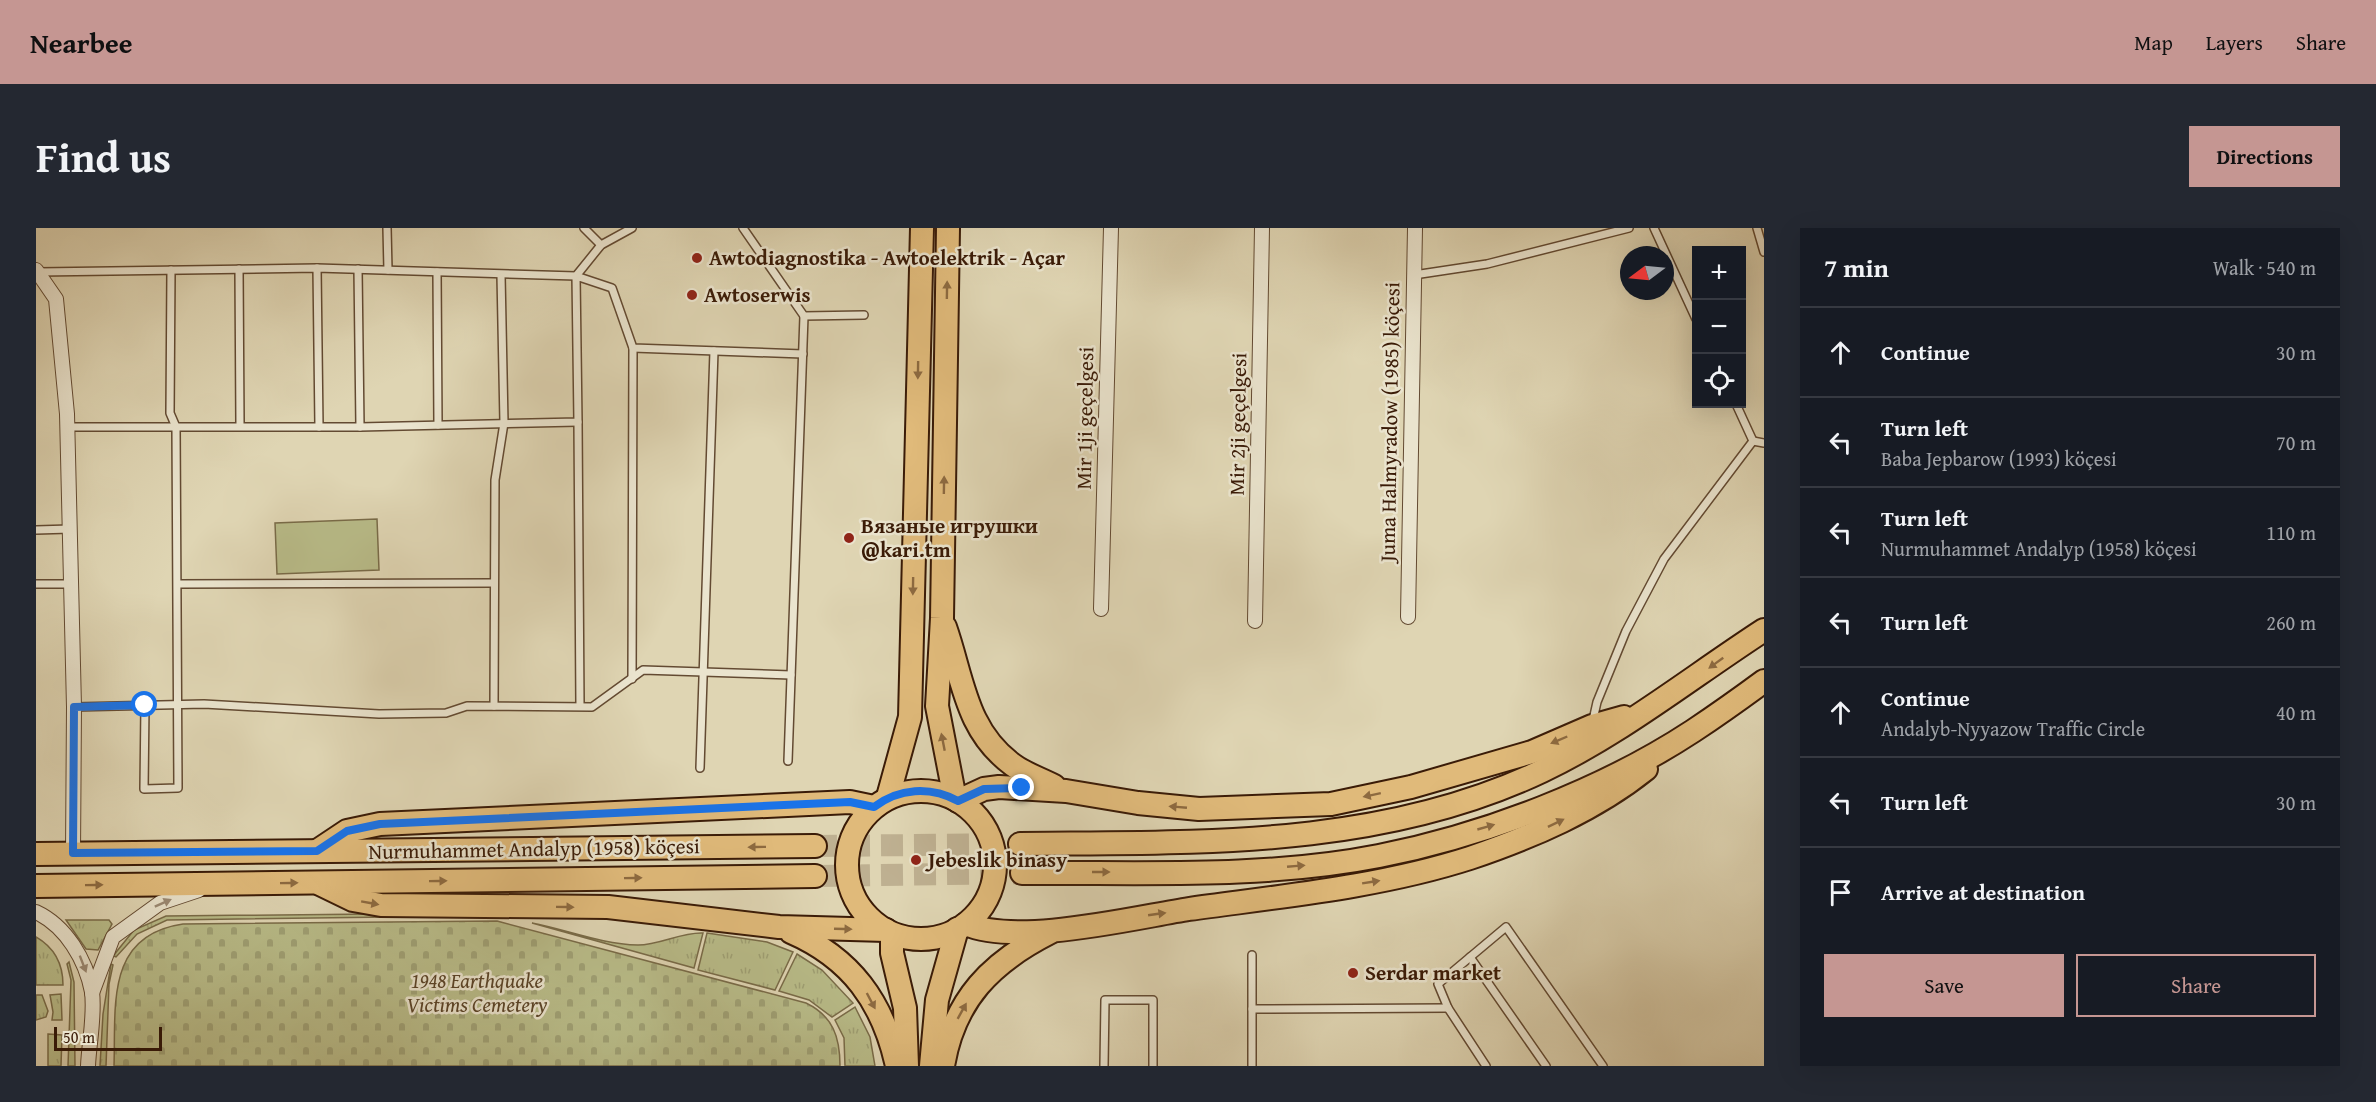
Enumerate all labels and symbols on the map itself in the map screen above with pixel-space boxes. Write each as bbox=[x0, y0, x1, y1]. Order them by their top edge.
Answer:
place label: Awtodiagnostika - Awtoelektrik - Açar bbox=[709, 242, 1066, 273]
north arrow bbox=[1620, 246, 1674, 300]
marker: Awtodiagnostika - Awtoelektrik - Açar bbox=[690, 251, 704, 265]
place label: Awtoserwis bbox=[704, 279, 811, 310]
one-way arrow bbox=[942, 280, 952, 299]
street label: Juma Halmyradow (1985) köçesi bbox=[1372, 282, 1407, 565]
marker: Awtoserwis bbox=[685, 288, 699, 302]
street label: Mir 1ji geçelgesi bbox=[1068, 346, 1101, 490]
street label: Mir 2ji geçelgesi bbox=[1221, 352, 1254, 496]
one-way arrow bbox=[913, 361, 923, 380]
one-way arrow bbox=[939, 475, 949, 494]
place label: Вязаные игрушки @kari.tm bbox=[861, 510, 1038, 565]
marker: Вязаные игрушки @kari.tm bbox=[842, 531, 856, 545]
one-way arrow bbox=[908, 577, 918, 596]
one-way arrow bbox=[1708, 657, 1724, 669]
route start bbox=[131, 691, 157, 717]
one-way arrow bbox=[939, 732, 948, 751]
one-way arrow bbox=[1550, 736, 1568, 745]
route end bbox=[1008, 774, 1034, 800]
one-way arrow bbox=[1362, 791, 1381, 800]
one-way arrow bbox=[1169, 802, 1188, 812]
one-way arrow bbox=[1547, 818, 1564, 828]
one-way arrow bbox=[1478, 822, 1496, 831]
street label: Nurmuhammet Andalyp (1958) köçesi bbox=[368, 830, 700, 867]
one-way arrow bbox=[747, 842, 766, 852]
place label: Jebeslik binasy bbox=[925, 844, 1067, 875]
marker: Jebeslik binasy bbox=[909, 853, 923, 867]
one-way arrow bbox=[1287, 862, 1306, 871]
one-way arrow bbox=[1092, 868, 1111, 877]
one-way arrow bbox=[623, 873, 642, 883]
one-way arrow bbox=[428, 876, 447, 886]
one-way arrow bbox=[1361, 877, 1380, 886]
one-way arrow bbox=[280, 878, 299, 888]
one-way arrow bbox=[85, 881, 104, 890]
one-way arrow bbox=[155, 898, 172, 907]
one-way arrow bbox=[361, 899, 380, 908]
one-way arrow bbox=[556, 902, 575, 912]
one-way arrow bbox=[1148, 910, 1167, 919]
one-way arrow bbox=[833, 924, 852, 933]
one-way arrow bbox=[78, 956, 88, 974]
place label: Serdar market bbox=[1365, 957, 1501, 988]
park label: 1948 Earthquake Victims Cemetery bbox=[407, 965, 548, 1020]
marker: Serdar market bbox=[1346, 966, 1360, 980]
one-way arrow bbox=[866, 992, 876, 1009]
one-way arrow bbox=[957, 1002, 967, 1019]
scale bar bbox=[54, 1024, 162, 1052]

